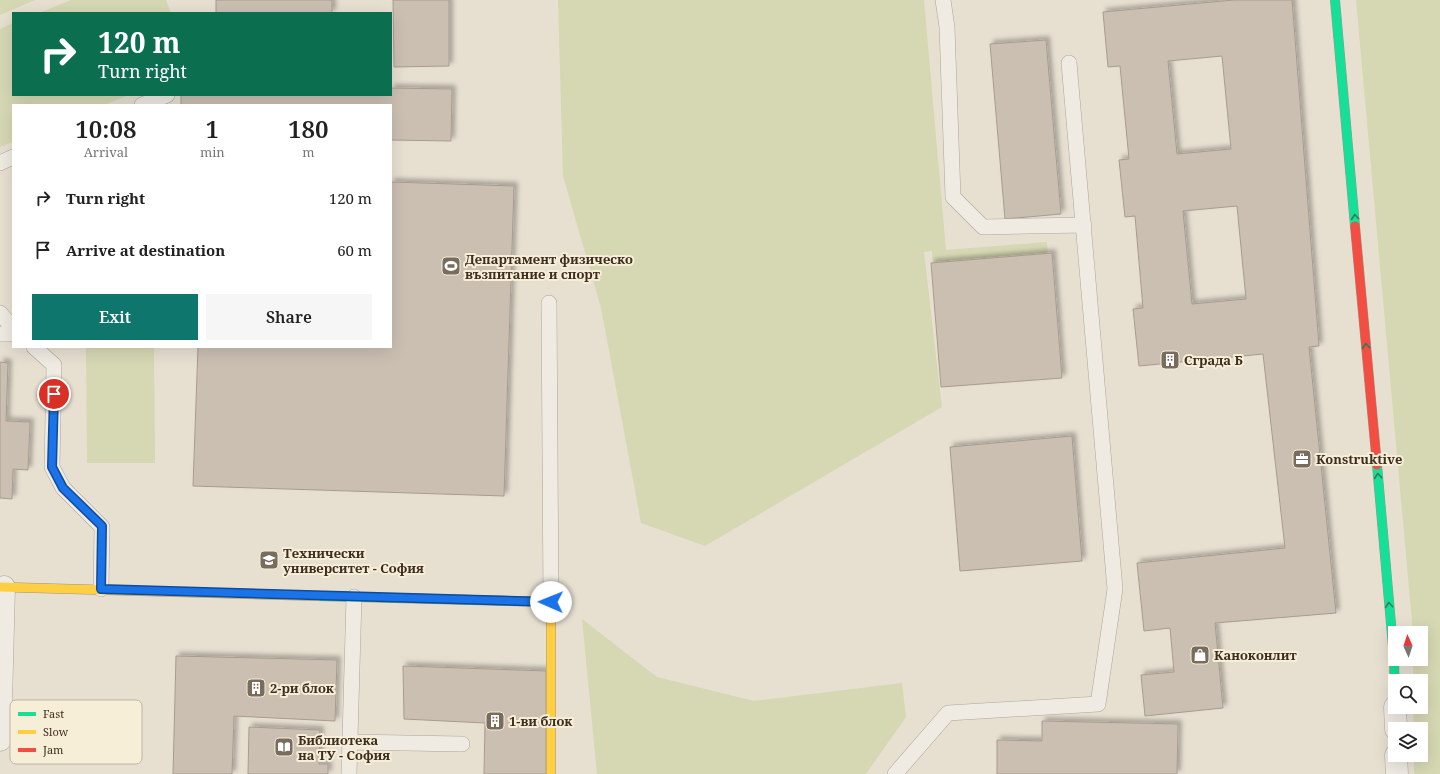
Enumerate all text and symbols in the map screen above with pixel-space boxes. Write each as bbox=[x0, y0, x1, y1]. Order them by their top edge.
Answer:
text: 120 m bbox=[98, 23, 180, 61]
icon: right bbox=[32, 28, 84, 80]
text: Turn right bbox=[98, 59, 187, 83]
text: 10:08 bbox=[75, 112, 137, 145]
text: 1 bbox=[206, 112, 219, 145]
text: 180 bbox=[288, 112, 329, 145]
text: Arrival bbox=[84, 143, 128, 161]
text: min bbox=[200, 143, 225, 161]
text: m bbox=[302, 143, 314, 161]
icon: right bbox=[32, 187, 54, 209]
text: Turn right bbox=[66, 188, 145, 208]
text: 120 m bbox=[329, 188, 372, 208]
one-way arrow bbox=[1350, 214, 1359, 220]
icon: arrive bbox=[32, 239, 54, 261]
text: Arrive at destination bbox=[66, 240, 225, 260]
text: 60 m bbox=[337, 240, 372, 260]
place label: Департамент физическо възпитание и спорт bbox=[465, 250, 633, 283]
sports icon: Департамент физическо възпитание и спорт bbox=[440, 255, 462, 277]
button: Exit bbox=[32, 294, 198, 340]
button: Share bbox=[206, 294, 372, 340]
one-way arrow bbox=[1362, 343, 1371, 349]
building icon: Сграда Б bbox=[1159, 349, 1181, 371]
place label: Сграда Б bbox=[1184, 351, 1243, 369]
pin bbox=[37, 377, 71, 411]
icon: arrive bbox=[43, 383, 65, 405]
office icon: Konstruktive bbox=[1291, 448, 1313, 470]
place label: Konstruktive bbox=[1316, 450, 1402, 468]
one-way arrow bbox=[1373, 473, 1382, 479]
place label: Технически университет - София bbox=[283, 544, 424, 577]
school or university icon: Технически университет - София bbox=[258, 549, 280, 571]
position arrow bbox=[530, 581, 572, 623]
one-way arrow bbox=[1385, 602, 1394, 608]
north arrow bbox=[1388, 626, 1428, 666]
map controls bbox=[1388, 626, 1428, 762]
shop icon: Каноконлит bbox=[1189, 644, 1211, 666]
place label: Каноконлит bbox=[1214, 646, 1297, 664]
button: search bbox=[1388, 674, 1428, 714]
building icon: 2-ри блок bbox=[245, 677, 267, 699]
place label: 2-ри блок bbox=[270, 679, 335, 697]
legend bbox=[10, 700, 142, 764]
text: Fast bbox=[43, 706, 64, 721]
building icon: 1-ви блок bbox=[484, 710, 506, 732]
place label: 1-ви блок bbox=[509, 712, 573, 730]
button: layers bbox=[1388, 722, 1428, 762]
text: Slow bbox=[43, 724, 69, 739]
place label: Библиотека на ТУ - София bbox=[298, 731, 390, 764]
library icon: Библиотека на ТУ - София bbox=[273, 736, 295, 758]
text: Jam bbox=[42, 742, 64, 757]

